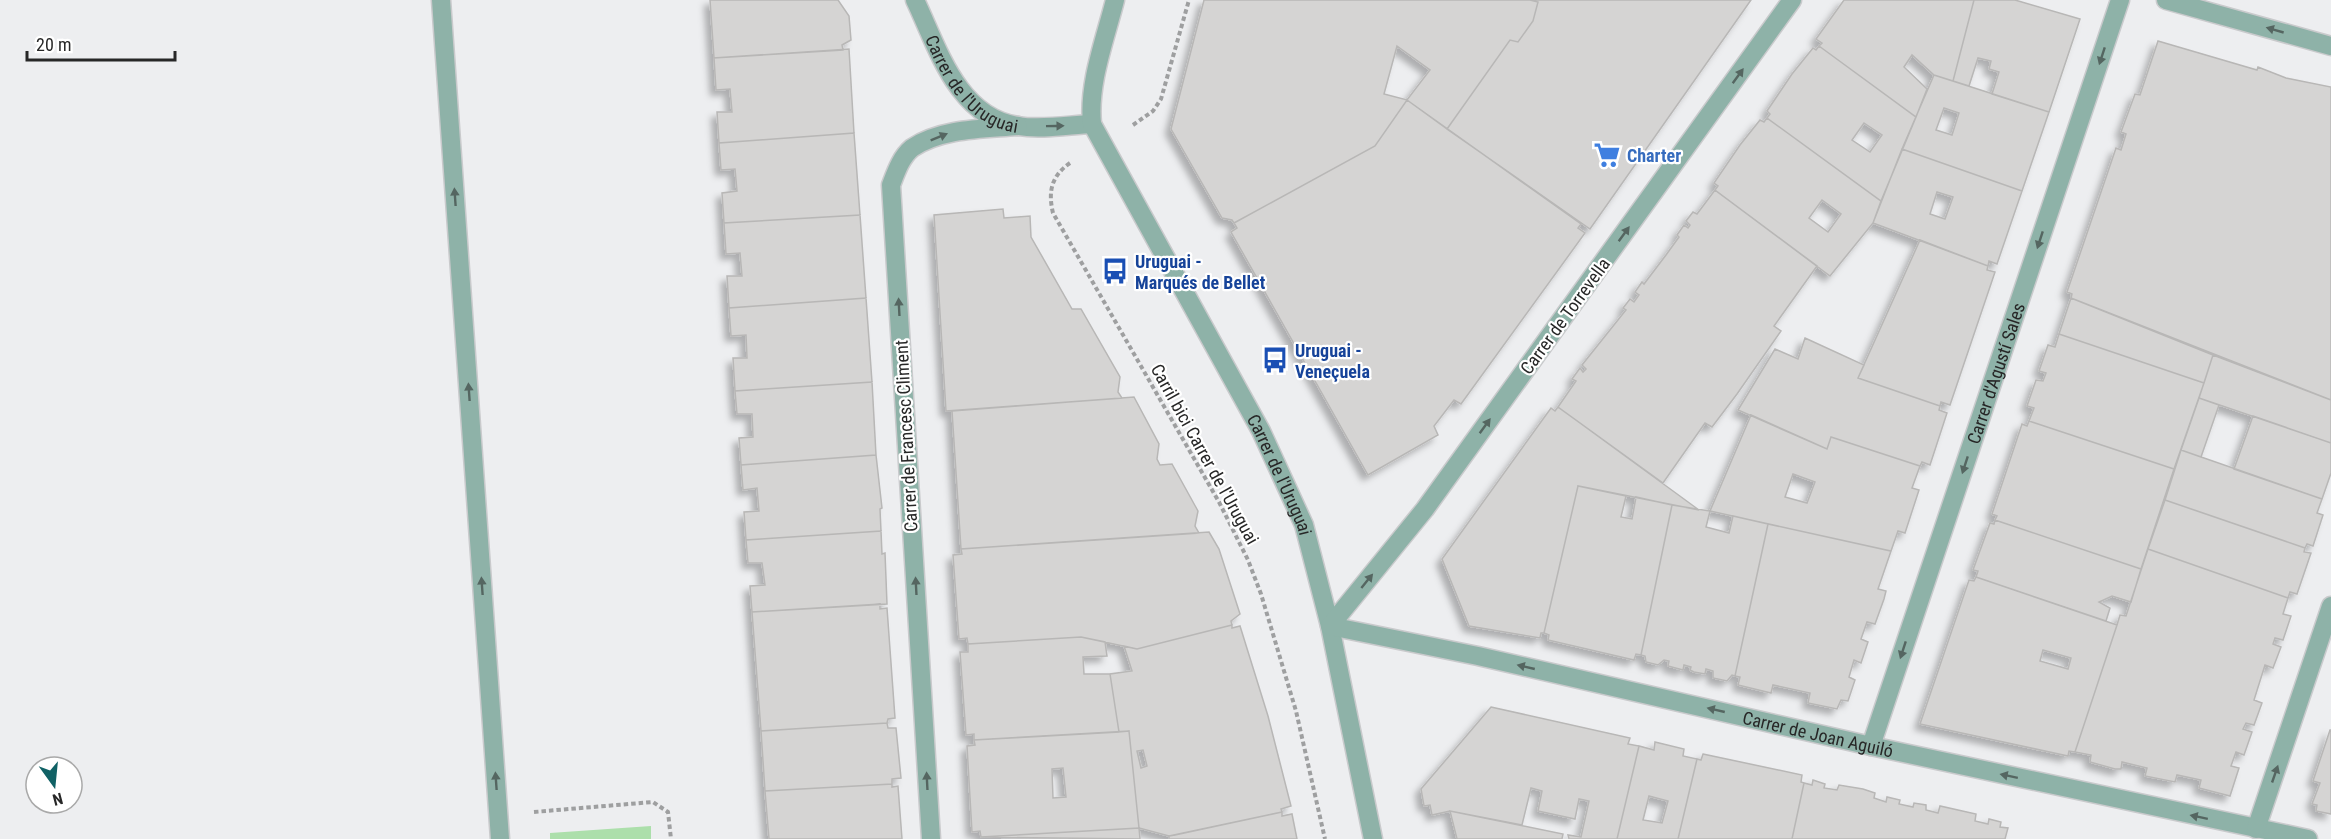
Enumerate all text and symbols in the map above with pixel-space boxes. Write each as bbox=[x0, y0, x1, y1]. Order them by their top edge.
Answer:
scale bar bbox=[27, 24, 176, 62]
one-way arrow bbox=[2266, 25, 2284, 35]
street label: Carrer de l'Uruguai bbox=[921, 32, 1020, 136]
text: 20 m bbox=[36, 34, 71, 55]
one-way arrow bbox=[2097, 47, 2106, 65]
one-way arrow bbox=[1732, 68, 1744, 84]
one-way arrow bbox=[1046, 121, 1065, 131]
one-way arrow bbox=[931, 132, 949, 142]
supermarket icon: Charter bbox=[1592, 140, 1622, 170]
place label: Charter bbox=[1627, 145, 1681, 166]
one-way arrow bbox=[450, 188, 460, 207]
one-way arrow bbox=[1618, 226, 1630, 242]
one-way arrow bbox=[2035, 232, 2045, 250]
place label: Uruguai - Marqués de Bellet bbox=[1135, 251, 1266, 293]
street label: Carrer de Torrevella bbox=[1516, 254, 1614, 378]
bus stop icon: Uruguai - Marqués de Bellet bbox=[1100, 256, 1130, 286]
one-way arrow bbox=[894, 298, 903, 317]
street label: Carrer d'Agustí Sales bbox=[1962, 300, 2029, 446]
street label: Carrer de Francesc Climent bbox=[890, 340, 922, 532]
place label: Uruguai - Veneçuela bbox=[1295, 340, 1370, 382]
bus stop icon: Uruguai - Veneçuela bbox=[1260, 345, 1290, 375]
street label: Carril bici Carrer de l'Uruguai bbox=[1147, 360, 1263, 548]
one-way arrow bbox=[464, 382, 473, 401]
street label: Carrer de l'Uruguai bbox=[1243, 410, 1317, 537]
one-way arrow bbox=[1479, 419, 1491, 435]
one-way arrow bbox=[1960, 456, 1969, 474]
one-way arrow bbox=[1360, 573, 1373, 589]
one-way arrow bbox=[911, 576, 920, 595]
one-way arrow bbox=[478, 577, 487, 596]
one-way arrow bbox=[1898, 641, 1908, 659]
one-way arrow bbox=[1517, 661, 1535, 671]
one-way arrow bbox=[1707, 705, 1725, 715]
street label: Carrer de Joan Aguiló bbox=[1741, 706, 1895, 761]
north arrow bbox=[24, 755, 84, 815]
one-way arrow bbox=[2271, 765, 2281, 783]
one-way arrow bbox=[492, 771, 501, 790]
one-way arrow bbox=[923, 771, 932, 790]
one-way arrow bbox=[1999, 771, 2018, 780]
text: N bbox=[51, 789, 65, 809]
one-way arrow bbox=[2190, 812, 2209, 821]

